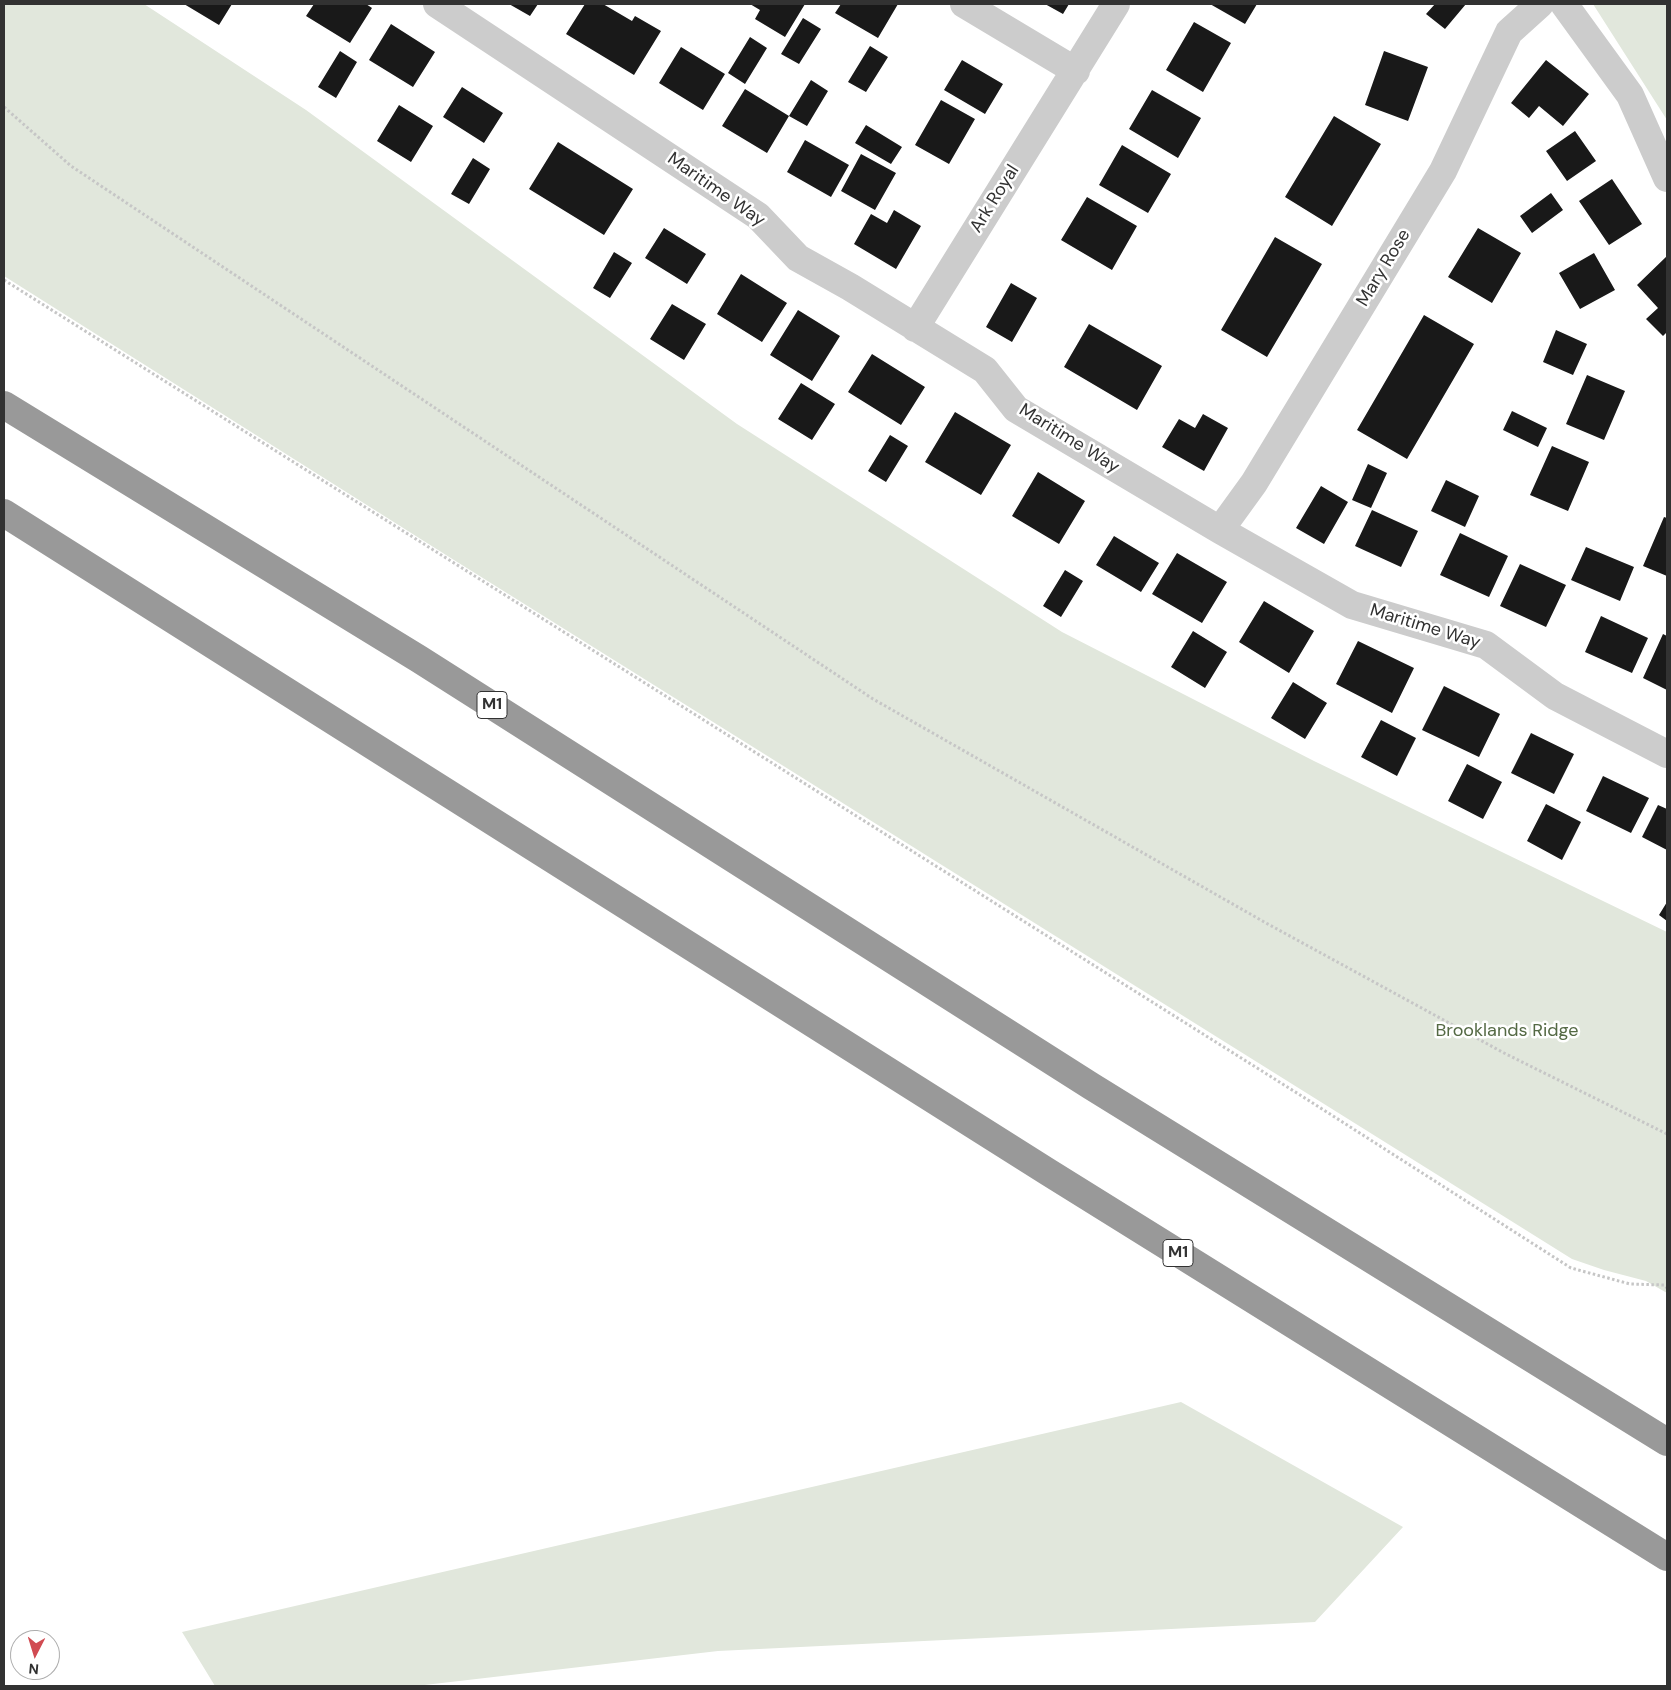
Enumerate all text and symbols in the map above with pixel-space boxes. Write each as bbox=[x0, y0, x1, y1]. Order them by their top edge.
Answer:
street label: Maritime Way bbox=[663, 148, 769, 232]
street label: Ark Royal bbox=[966, 161, 1024, 237]
street label: Mary Rose bbox=[1352, 225, 1416, 311]
street label: Maritime Way bbox=[1015, 400, 1123, 478]
street label: Maritime Way bbox=[1367, 600, 1483, 654]
road number: M1 bbox=[477, 692, 507, 718]
park label: Brooklands Ridge bbox=[1435, 1020, 1579, 1042]
road number: M1 bbox=[1163, 1240, 1193, 1266]
north arrow bbox=[10, 1630, 60, 1680]
text: N bbox=[28, 1660, 40, 1678]

